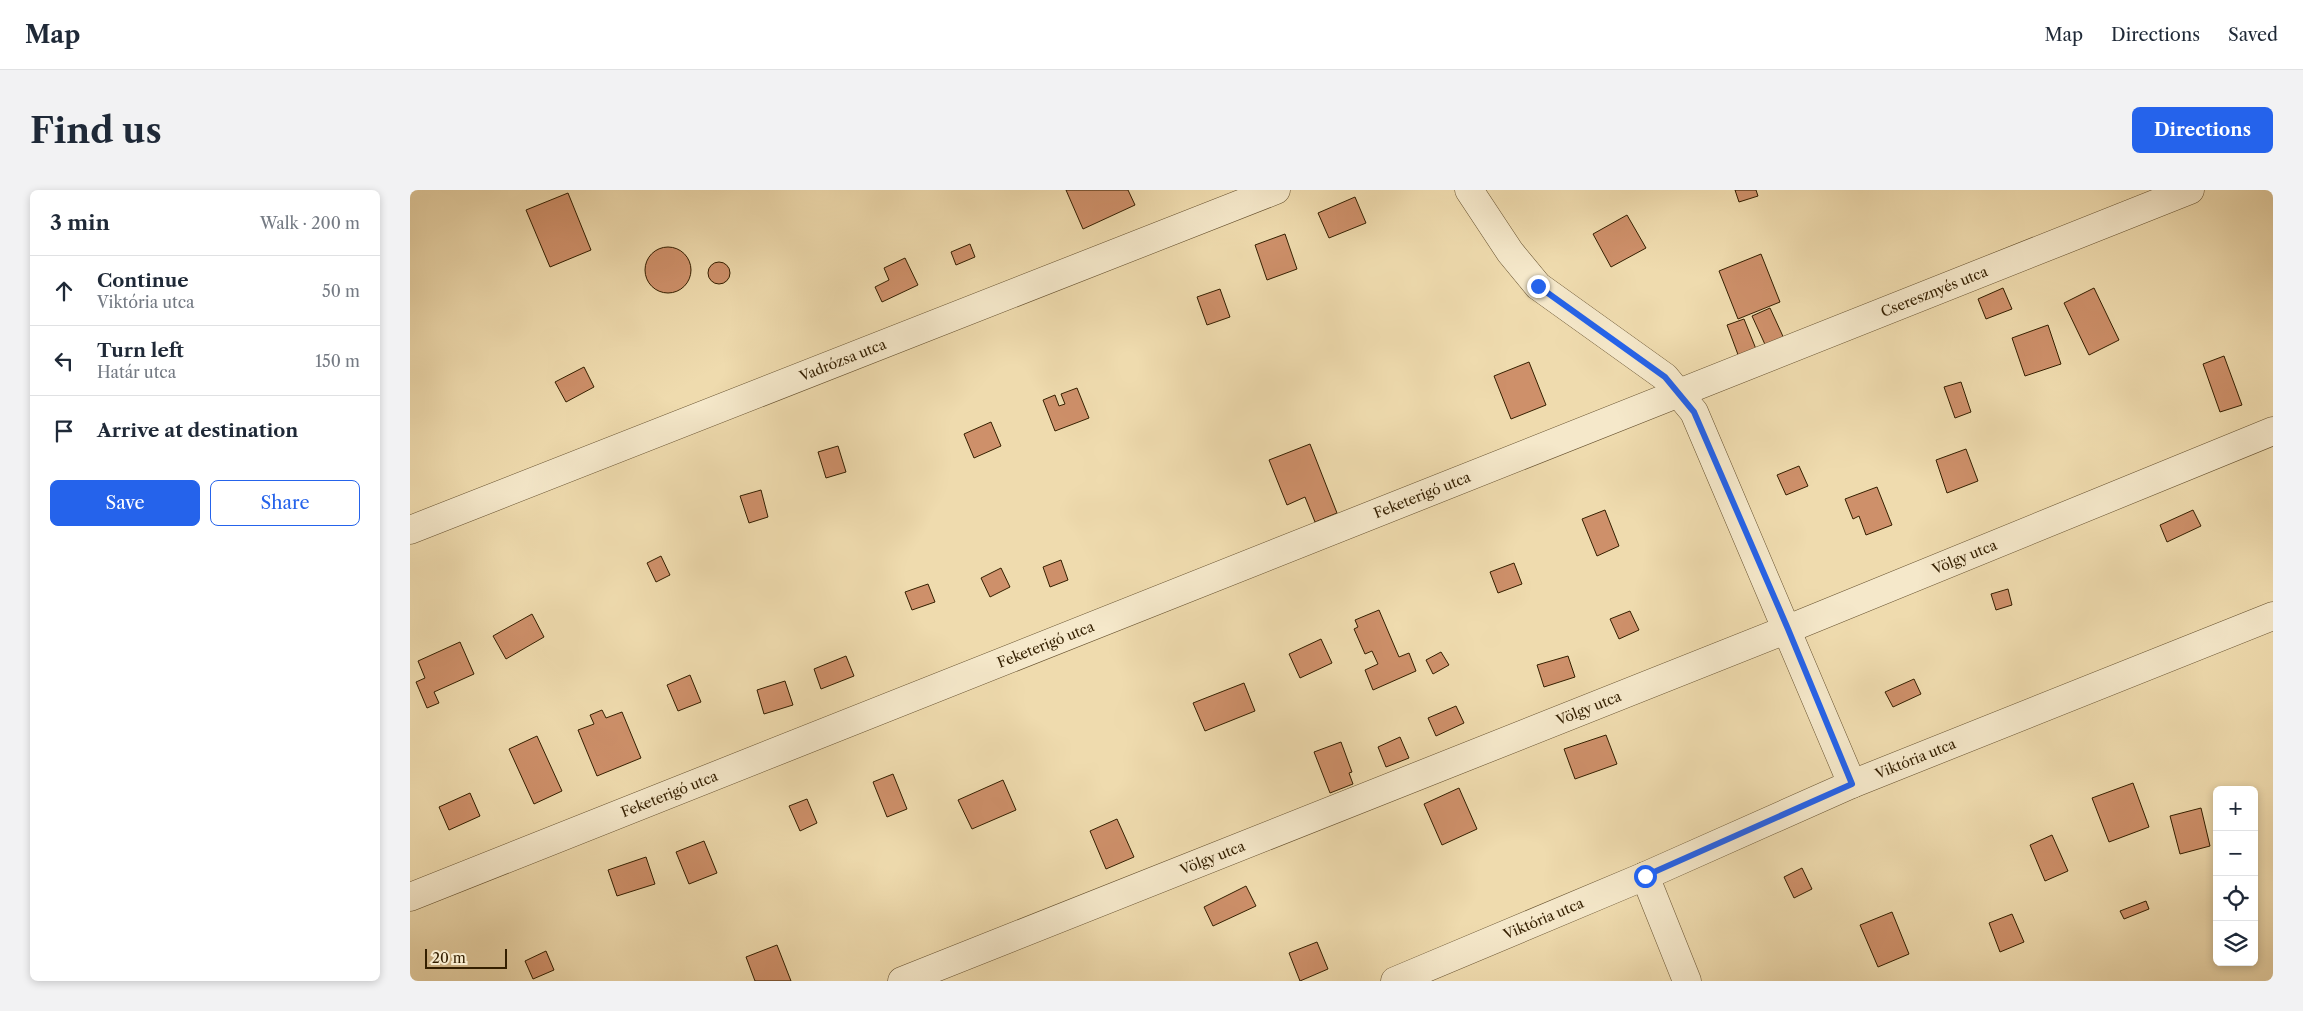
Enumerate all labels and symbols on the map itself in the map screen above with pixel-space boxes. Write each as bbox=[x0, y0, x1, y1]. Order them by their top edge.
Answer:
street label: Cseresznyés utca bbox=[1878, 262, 1991, 321]
route end bbox=[1527, 275, 1550, 298]
street label: Vadrózsa utca bbox=[796, 335, 889, 386]
street label: Feketerigó utca bbox=[1371, 467, 1474, 522]
street label: Völgy utca bbox=[1928, 535, 2000, 579]
street label: Feketerigó utca bbox=[995, 617, 1097, 672]
street label: Völgy utca bbox=[1553, 687, 1624, 730]
street label: Viktória utca bbox=[1872, 734, 1959, 783]
street label: Feketerigó utca bbox=[618, 766, 721, 821]
street label: Völgy utca bbox=[1176, 836, 1248, 879]
route start bbox=[1634, 865, 1657, 888]
street label: Viktória utca bbox=[1500, 894, 1587, 944]
scale bar bbox=[425, 946, 508, 969]

